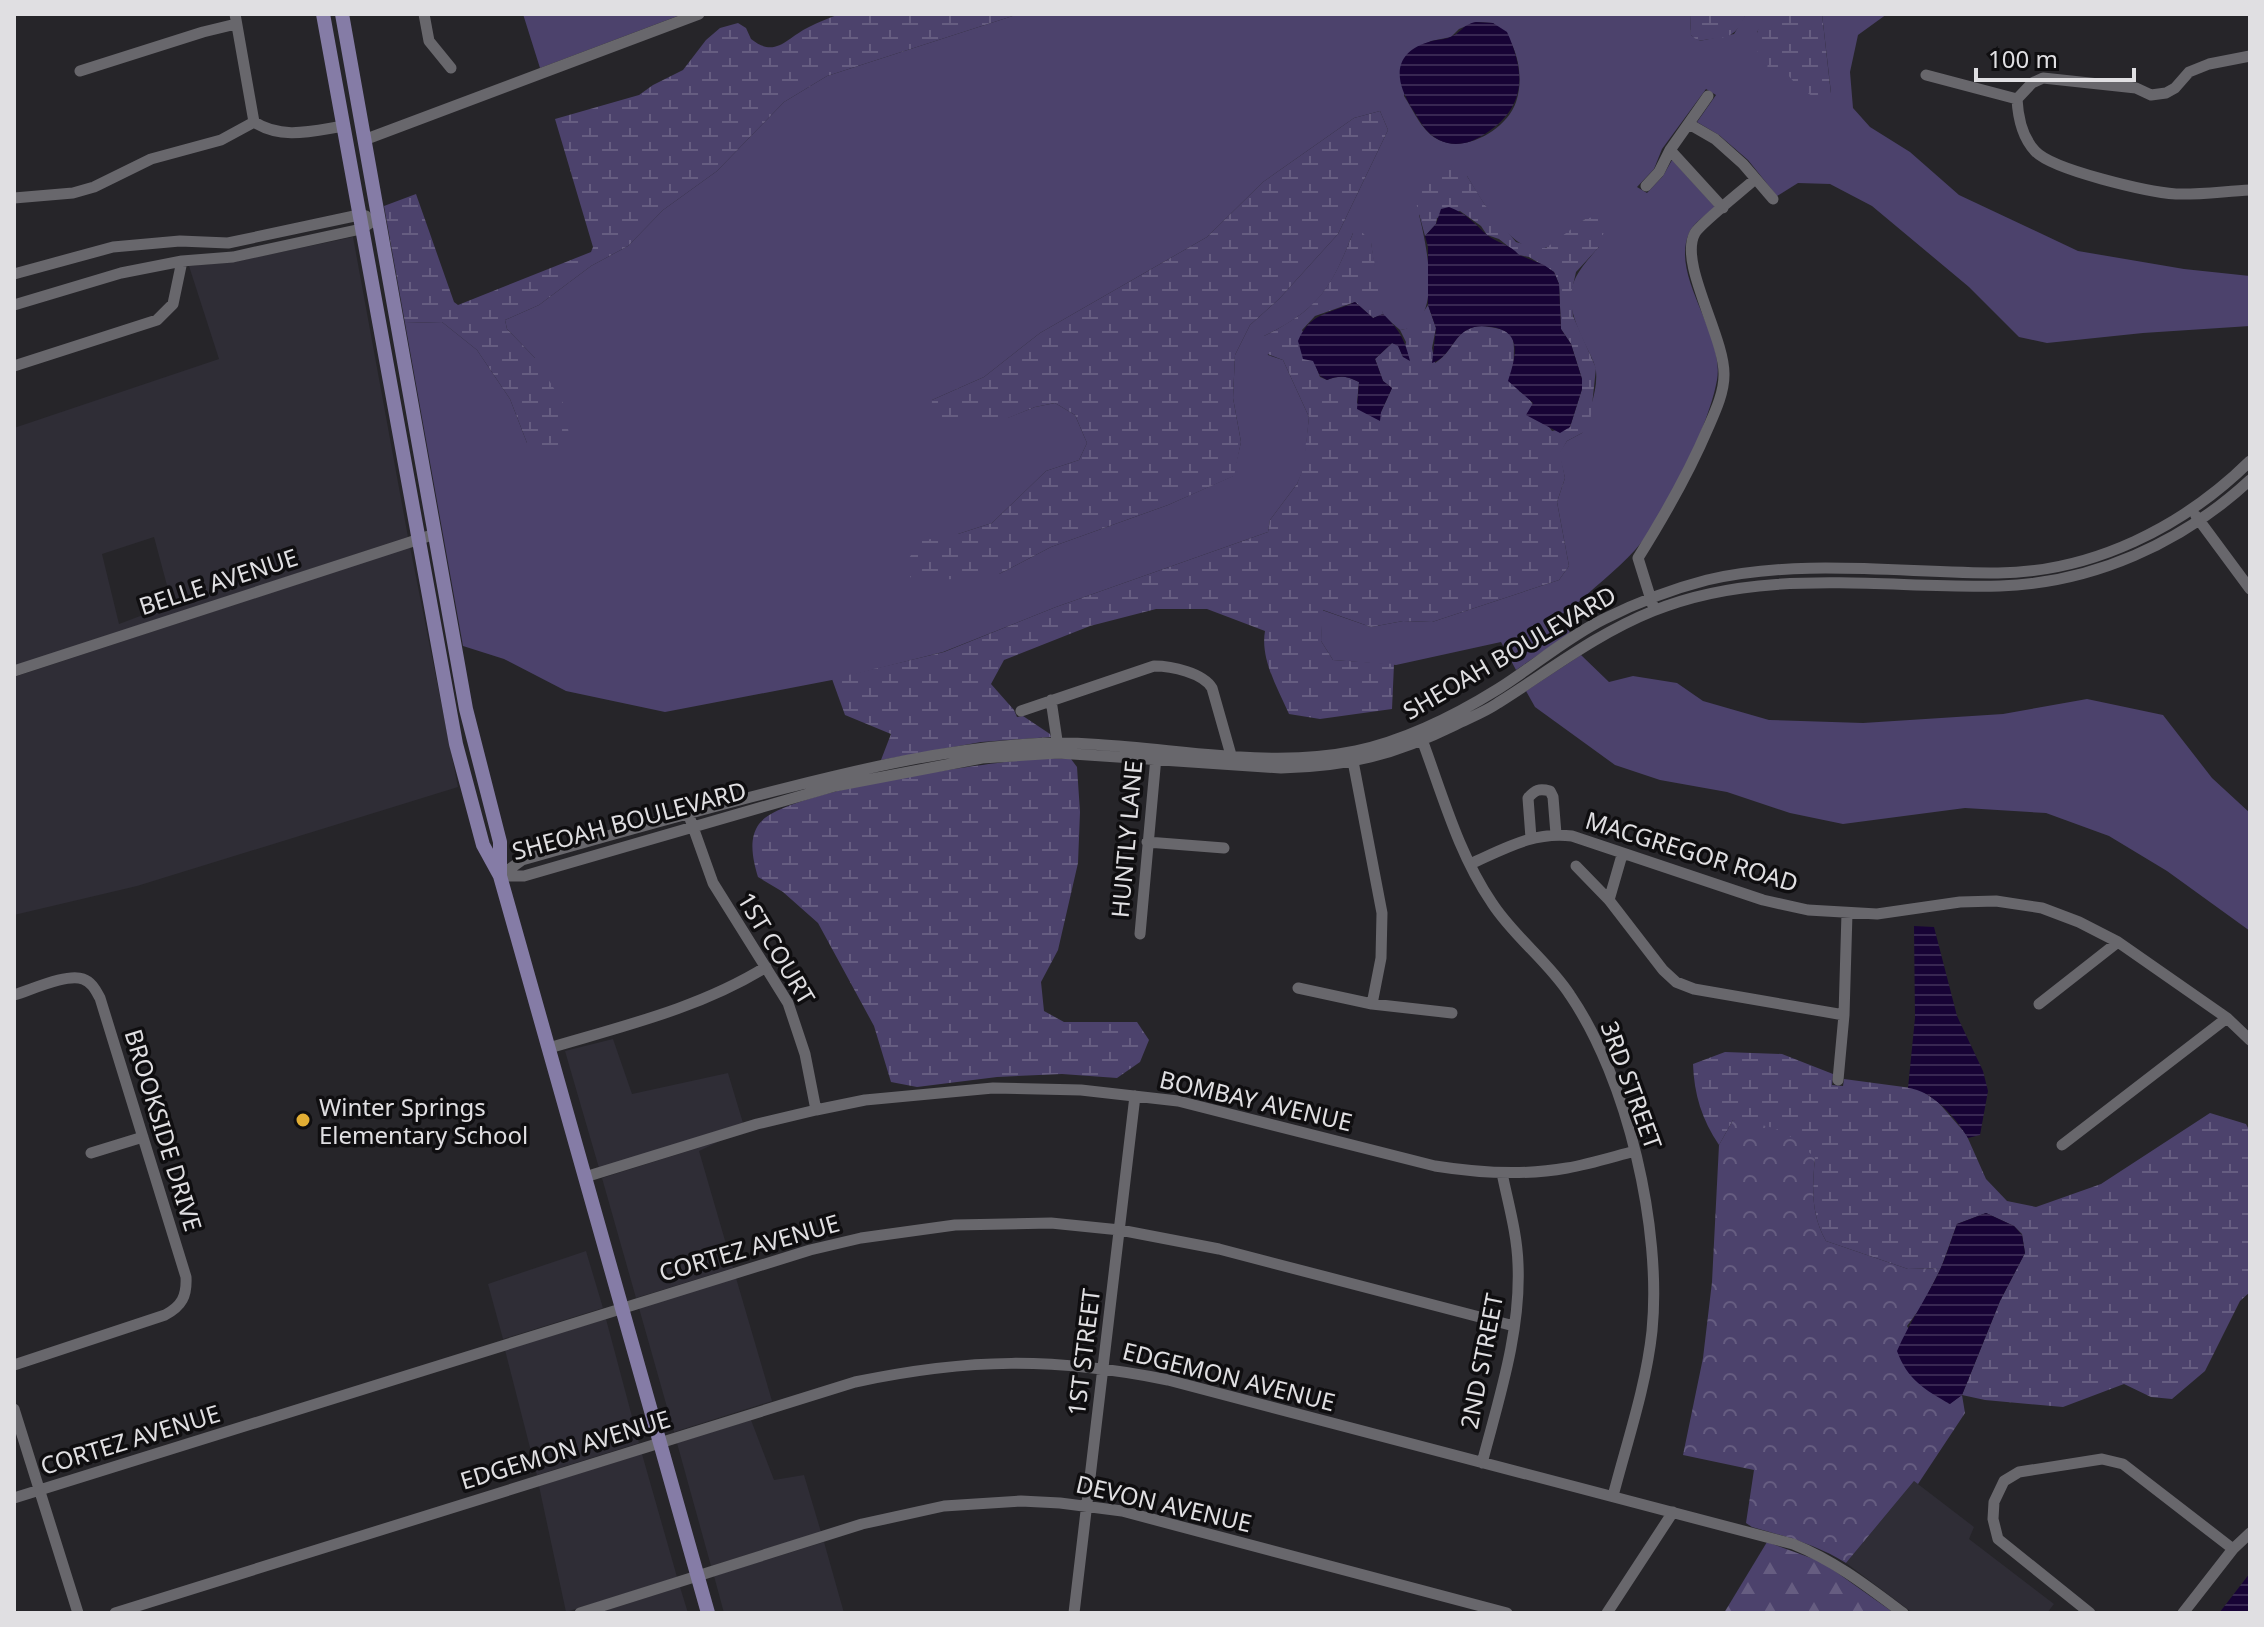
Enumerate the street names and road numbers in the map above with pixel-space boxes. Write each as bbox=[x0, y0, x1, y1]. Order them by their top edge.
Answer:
street label: BELLE AVENUE bbox=[134, 540, 302, 622]
street label: SHEOAH BOULEVARD bbox=[1396, 577, 1622, 727]
street label: HUNTLY LANE bbox=[1103, 759, 1149, 919]
street label: SHEOAH BOULEVARD bbox=[508, 773, 750, 867]
street label: MACGREGOR ROAD bbox=[1582, 803, 1802, 899]
street label: 1ST COURT bbox=[730, 886, 824, 1011]
street label: 3RD STREET bbox=[1594, 1016, 1671, 1154]
street label: BROOKSIDE DRIVE bbox=[118, 1025, 210, 1235]
street label: BOMBAY AVENUE bbox=[1156, 1062, 1356, 1138]
street label: CORTEZ AVENUE bbox=[655, 1205, 843, 1289]
street label: 1ST STREET bbox=[1059, 1286, 1107, 1418]
street label: 2ND STREET bbox=[1452, 1290, 1510, 1431]
street label: EDGEMON AVENUE bbox=[1119, 1334, 1339, 1418]
street label: CORTEZ AVENUE bbox=[36, 1396, 224, 1482]
street label: EDGEMON AVENUE bbox=[456, 1401, 674, 1497]
street label: DEVON AVENUE bbox=[1073, 1467, 1255, 1539]

